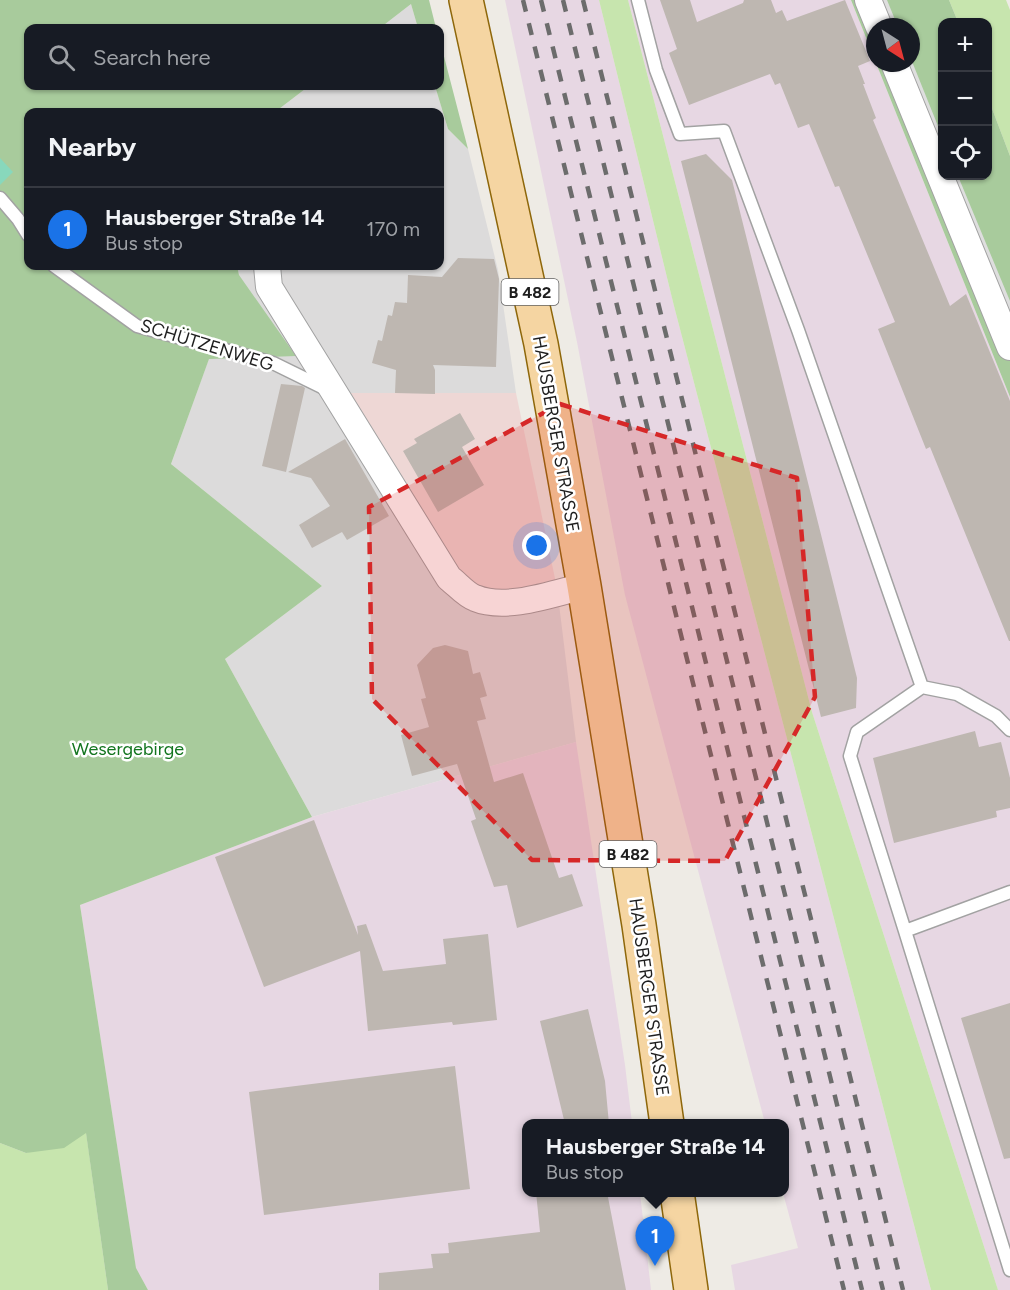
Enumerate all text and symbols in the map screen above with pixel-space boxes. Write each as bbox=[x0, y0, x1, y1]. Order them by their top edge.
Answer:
north arrow bbox=[866, 18, 920, 72]
map controls bbox=[938, 18, 992, 180]
button: + bbox=[938, 18, 992, 72]
search box bbox=[24, 24, 444, 90]
icon: search bbox=[45, 41, 78, 74]
text: Search here bbox=[93, 44, 211, 71]
button: − bbox=[938, 72, 992, 126]
button: locate bbox=[938, 126, 992, 180]
text: Nearby bbox=[48, 131, 136, 163]
text: Hausberger Straße 14 bbox=[105, 204, 324, 231]
text: 1 bbox=[63, 217, 72, 241]
text: 170 m bbox=[366, 217, 420, 241]
text: Bus stop bbox=[105, 231, 183, 255]
road number: B 482 bbox=[502, 279, 558, 305]
street label: SCHÜTZENWEG bbox=[138, 314, 276, 376]
street label: HAUSBERGER STRASSE bbox=[528, 334, 584, 534]
your location bbox=[522, 531, 551, 560]
park label: Wesergebirge bbox=[72, 738, 184, 760]
road number: B 482 bbox=[600, 841, 656, 867]
street label: HAUSBERGER STRASSE bbox=[624, 897, 674, 1097]
popup bbox=[522, 1119, 789, 1197]
text: Hausberger Straße 14 bbox=[546, 1133, 765, 1160]
text: Bus stop bbox=[546, 1160, 624, 1184]
pin: 1 bbox=[636, 1216, 674, 1266]

